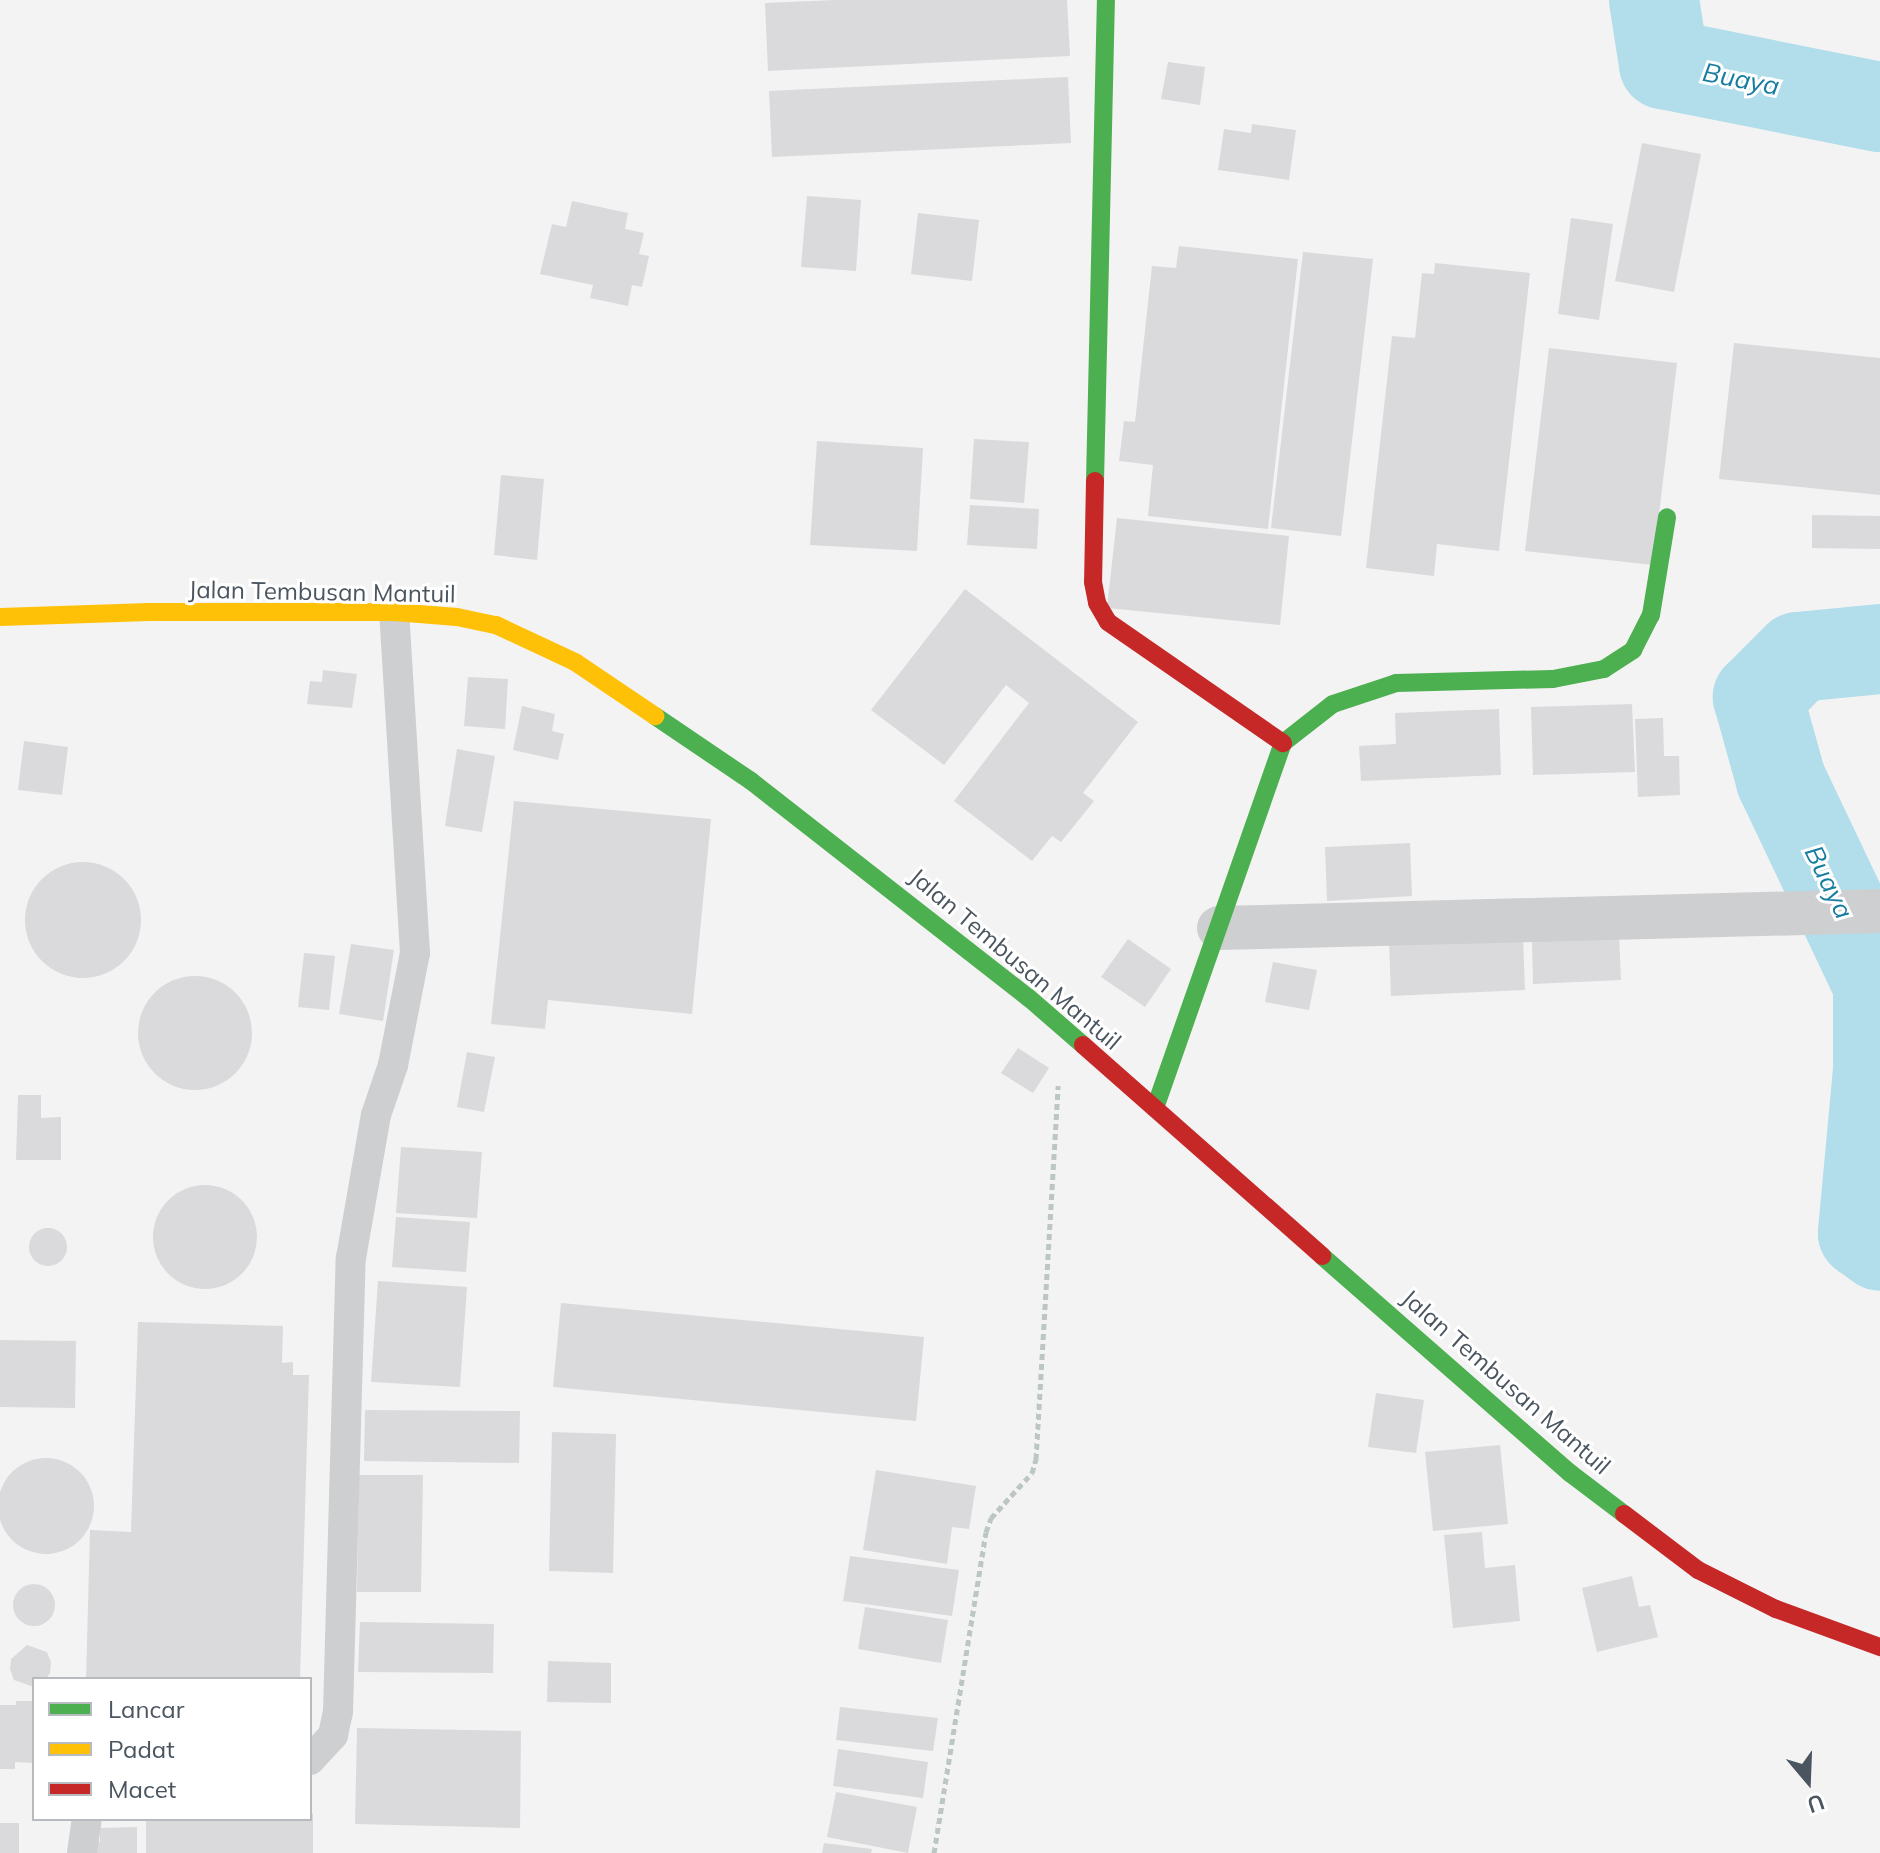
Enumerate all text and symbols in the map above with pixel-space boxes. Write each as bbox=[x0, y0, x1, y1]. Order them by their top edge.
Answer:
water label: Buaya bbox=[1700, 56, 1782, 102]
street label: Jalan Tembusan Mantuil bbox=[188, 575, 456, 609]
water label: Buaya bbox=[1798, 840, 1860, 924]
street label: Jalan Tembusan Mantuil bbox=[903, 862, 1127, 1056]
street label: Jalan Tembusan Mantuil bbox=[1396, 1284, 1616, 1480]
legend bbox=[32, 1677, 312, 1821]
text: Lancar bbox=[108, 1694, 184, 1724]
text: Padat bbox=[108, 1734, 175, 1764]
north arrow bbox=[1768, 1741, 1848, 1821]
text: Macet bbox=[108, 1774, 176, 1804]
text: U bbox=[1804, 1788, 1828, 1820]

